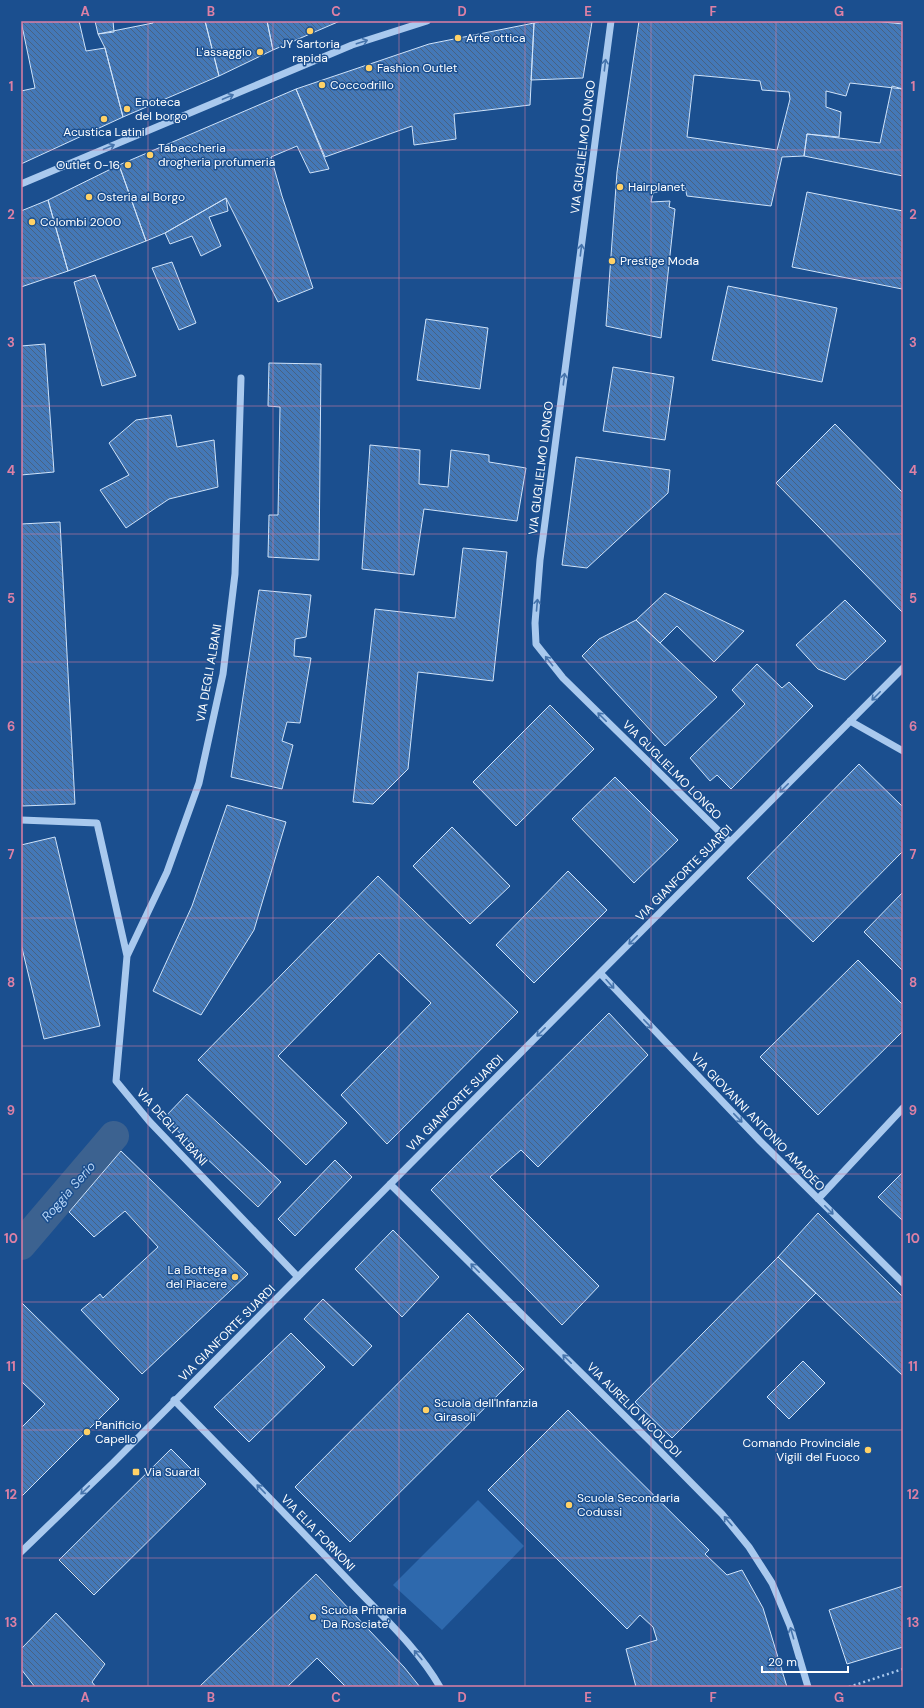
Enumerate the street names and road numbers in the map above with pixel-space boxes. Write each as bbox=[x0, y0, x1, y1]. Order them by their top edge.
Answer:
street label: VIA GUGLIELMO LONGO bbox=[567, 79, 599, 215]
street label: VIA GUGLIELMO LONGO bbox=[525, 400, 557, 536]
street label: VIA DEGLI ALBANI bbox=[193, 623, 225, 723]
street label: VIA GUGLIELMO LONGO bbox=[619, 717, 725, 823]
street label: VIA GIANFORTE SUARDI bbox=[632, 821, 736, 925]
street label: VIA GIOVANNI ANTONIO AMADEO bbox=[688, 1050, 828, 1194]
street label: VIA GIANFORTE SUARDI bbox=[403, 1051, 507, 1155]
street label: VIA DEGLI ALBANI bbox=[133, 1085, 211, 1169]
street label: VIA GIANFORTE SUARDI bbox=[175, 1281, 279, 1385]
street label: VIA AURELIO NICOLODI bbox=[583, 1359, 685, 1461]
street label: VIA ELIA FORNONI bbox=[277, 1491, 359, 1575]

